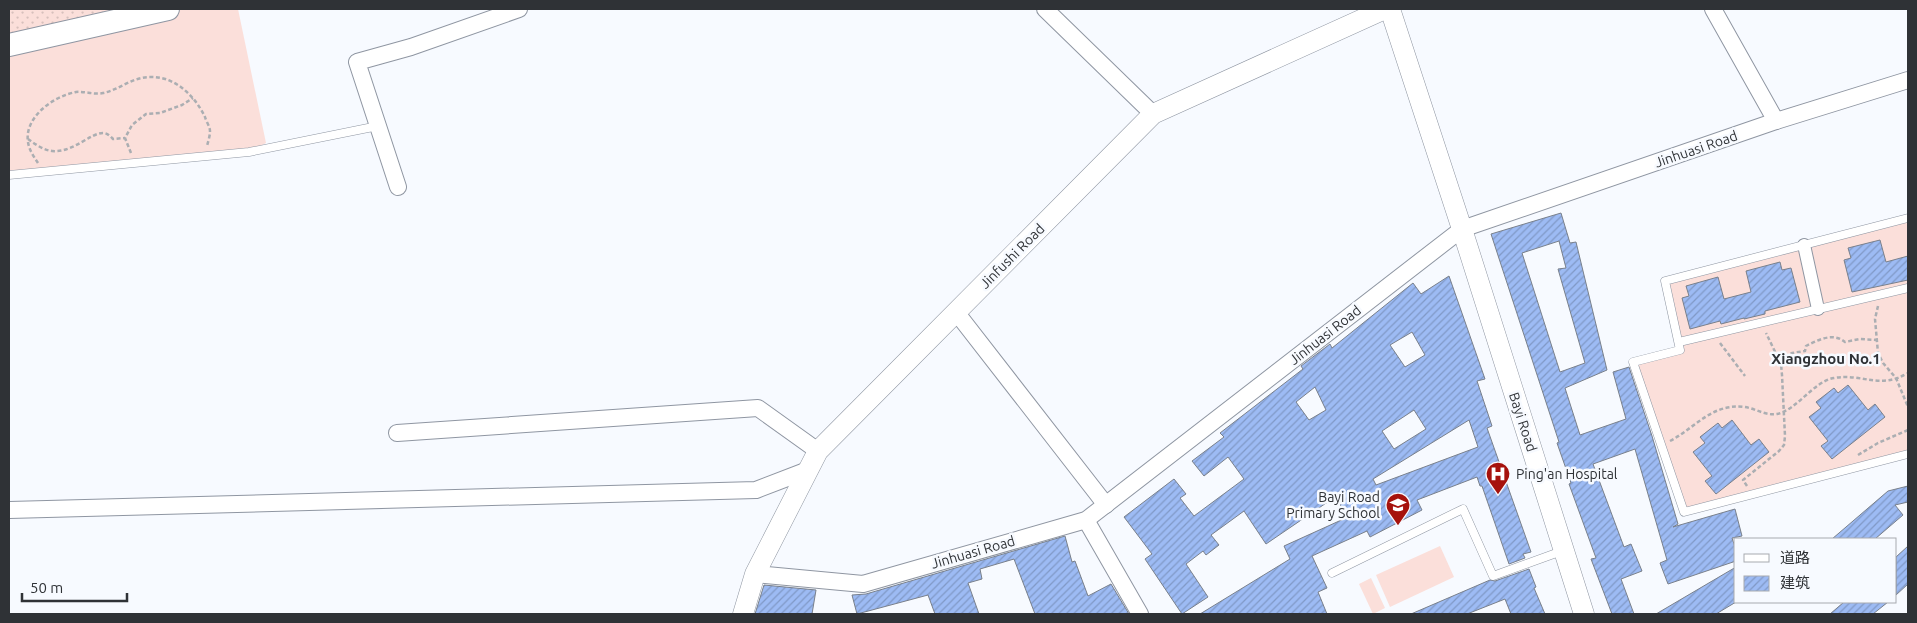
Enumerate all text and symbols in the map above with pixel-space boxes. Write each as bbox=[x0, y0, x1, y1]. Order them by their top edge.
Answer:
street label: Jinhuasi Road bbox=[1653, 127, 1739, 171]
street label: Jinfushi Road bbox=[976, 220, 1048, 292]
street label: Jinhuasi Road bbox=[1286, 302, 1364, 368]
district label: Xiangzhou No.1 bbox=[1771, 350, 1881, 367]
street label: Bayi Road bbox=[1506, 390, 1540, 454]
hospital icon: Ping'an Hospital bbox=[1485, 461, 1511, 495]
place label: Ping'an Hospital bbox=[1516, 466, 1618, 482]
place label: Bayi Road Primary School bbox=[1286, 489, 1380, 521]
school or university icon: Bayi Road Primary School bbox=[1385, 492, 1411, 526]
street label: Jinhuasi Road bbox=[929, 532, 1017, 572]
legend bbox=[1734, 538, 1897, 603]
text: 道路 bbox=[1780, 549, 1810, 566]
scale bar bbox=[22, 570, 128, 602]
text: 建筑 bbox=[1780, 574, 1810, 591]
text: 50 m bbox=[30, 579, 63, 596]

